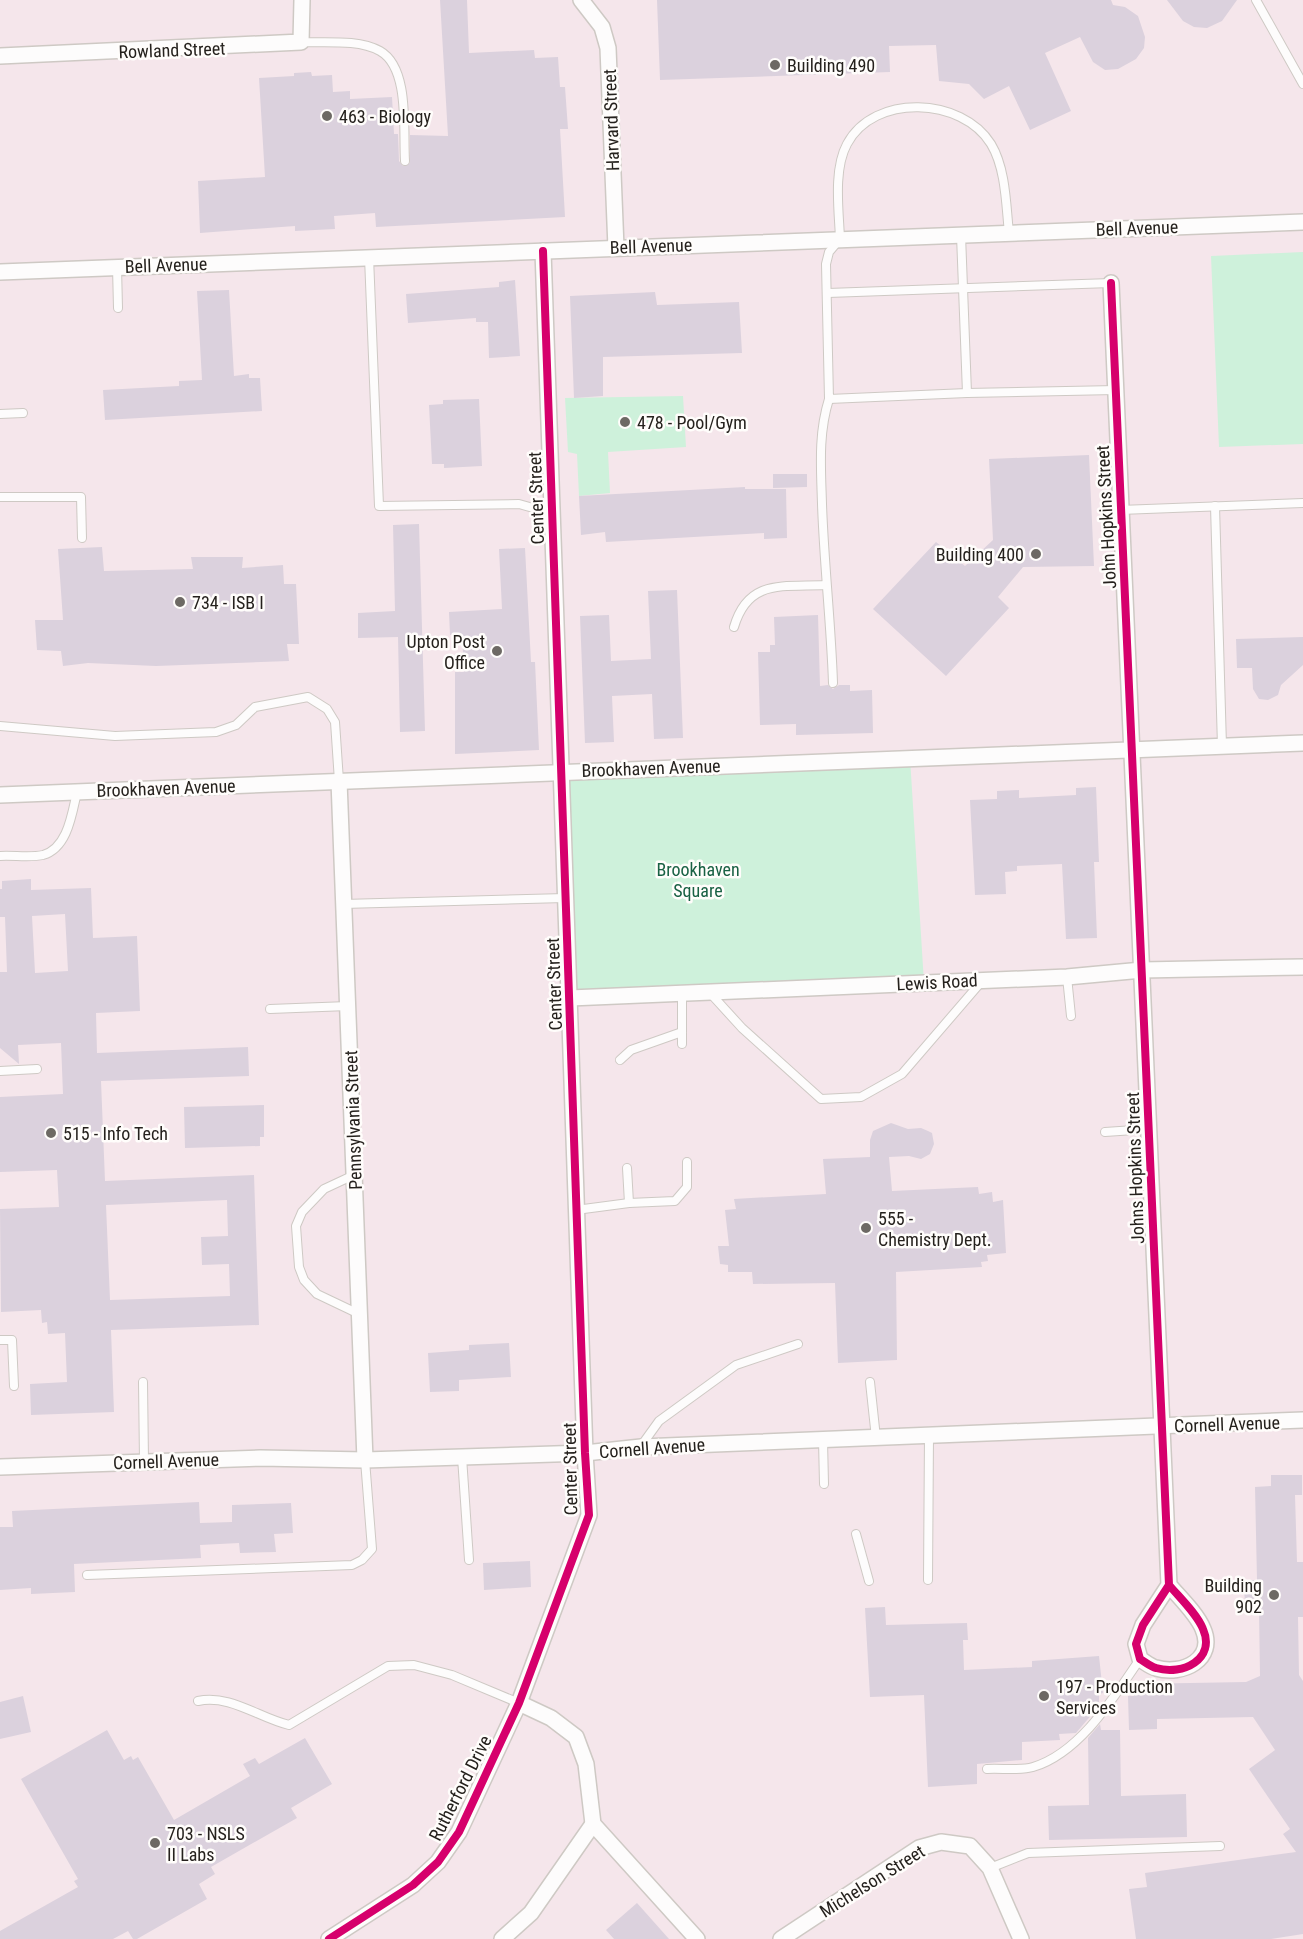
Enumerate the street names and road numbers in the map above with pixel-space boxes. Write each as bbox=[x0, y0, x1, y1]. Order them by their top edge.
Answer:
street label: Rowland Street bbox=[118, 38, 226, 62]
street label: Harvard Street bbox=[599, 69, 623, 171]
street label: Bell Avenue bbox=[1095, 216, 1179, 240]
street label: Bell Avenue bbox=[609, 234, 693, 258]
street label: Bell Avenue bbox=[124, 253, 208, 277]
street label: John Hopkins Street bbox=[1092, 445, 1120, 589]
street label: Center Street bbox=[524, 451, 548, 545]
street label: Brookhaven Avenue bbox=[581, 755, 721, 781]
street label: Brookhaven Avenue bbox=[96, 775, 236, 801]
street label: Center Street bbox=[542, 937, 566, 1031]
street label: Lewis Road bbox=[896, 969, 978, 995]
street label: Pennsylvania Street bbox=[340, 1050, 366, 1190]
street label: Johns Hopkins Street bbox=[1122, 1092, 1148, 1244]
street label: Cornell Avenue bbox=[1174, 1412, 1280, 1436]
street label: Center Street bbox=[559, 1422, 581, 1516]
street label: Cornell Avenue bbox=[598, 1434, 706, 1462]
street label: Cornell Avenue bbox=[113, 1449, 219, 1473]
street label: Rutherford Drive bbox=[424, 1732, 496, 1844]
street label: Michelson Street bbox=[816, 1840, 928, 1922]

